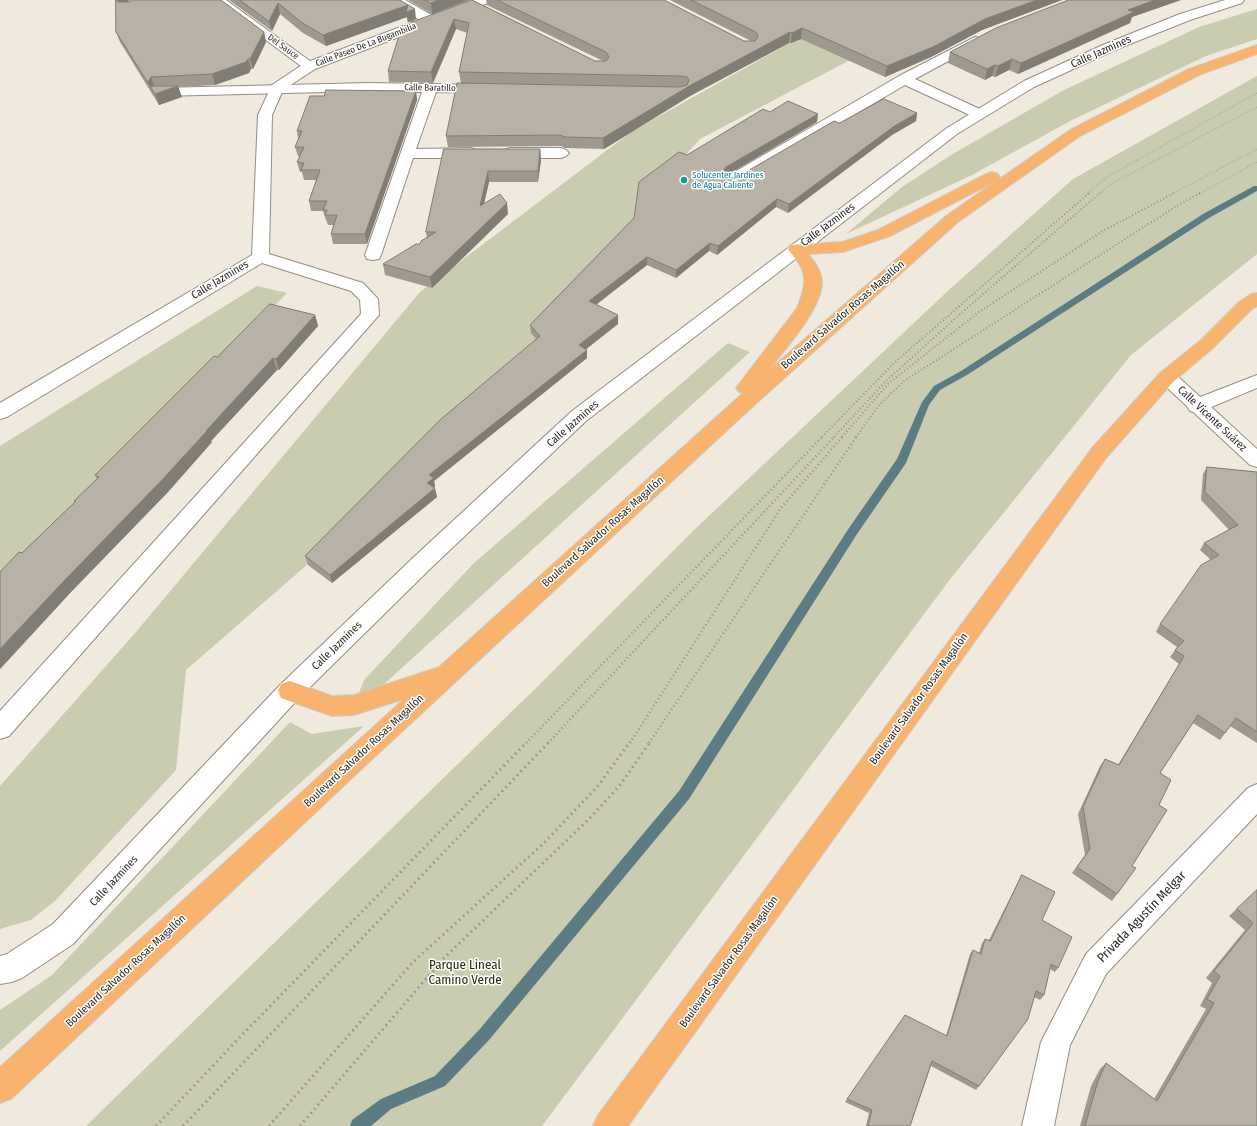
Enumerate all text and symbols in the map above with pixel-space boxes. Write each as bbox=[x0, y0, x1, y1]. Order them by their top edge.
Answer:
street label: Calle Paseo De La Bugambilia bbox=[314, 21, 418, 69]
street label: Del Sauce bbox=[265, 32, 301, 62]
street label: Calle Jazmines bbox=[1069, 33, 1133, 71]
street label: Calle Baratillo bbox=[404, 82, 456, 94]
place label: Solucenter Jardines de Agua Caliente bbox=[692, 170, 764, 191]
marker: Solucenter Jardines de Agua Caliente bbox=[679, 175, 689, 185]
street label: Calle Jazmines bbox=[798, 200, 858, 250]
street label: Calle Jazmines bbox=[189, 258, 251, 302]
street label: Boulevard Salvador Rosas Magallón bbox=[779, 258, 907, 372]
street label: Calle Vicente Suárez bbox=[1175, 384, 1249, 454]
street label: Calle Jazmines bbox=[544, 398, 602, 450]
street label: Boulevard Salvador Rosas Magallón bbox=[539, 474, 667, 590]
street label: Calle Jazmines bbox=[309, 619, 365, 673]
street label: Boulevard Salvador Rosas Magallón bbox=[867, 631, 971, 767]
street label: Boulevard Salvador Rosas Magallón bbox=[301, 692, 427, 810]
street label: Calle Jazmines bbox=[87, 853, 141, 909]
street label: Privada Agustín Melgar bbox=[1094, 868, 1190, 966]
street label: Boulevard Salvador Rosas Magallón bbox=[677, 894, 781, 1030]
street label: Boulevard Salvador Rosas Magallón bbox=[63, 912, 189, 1030]
park label: Parque Lineal Camino Verde bbox=[428, 957, 502, 988]

